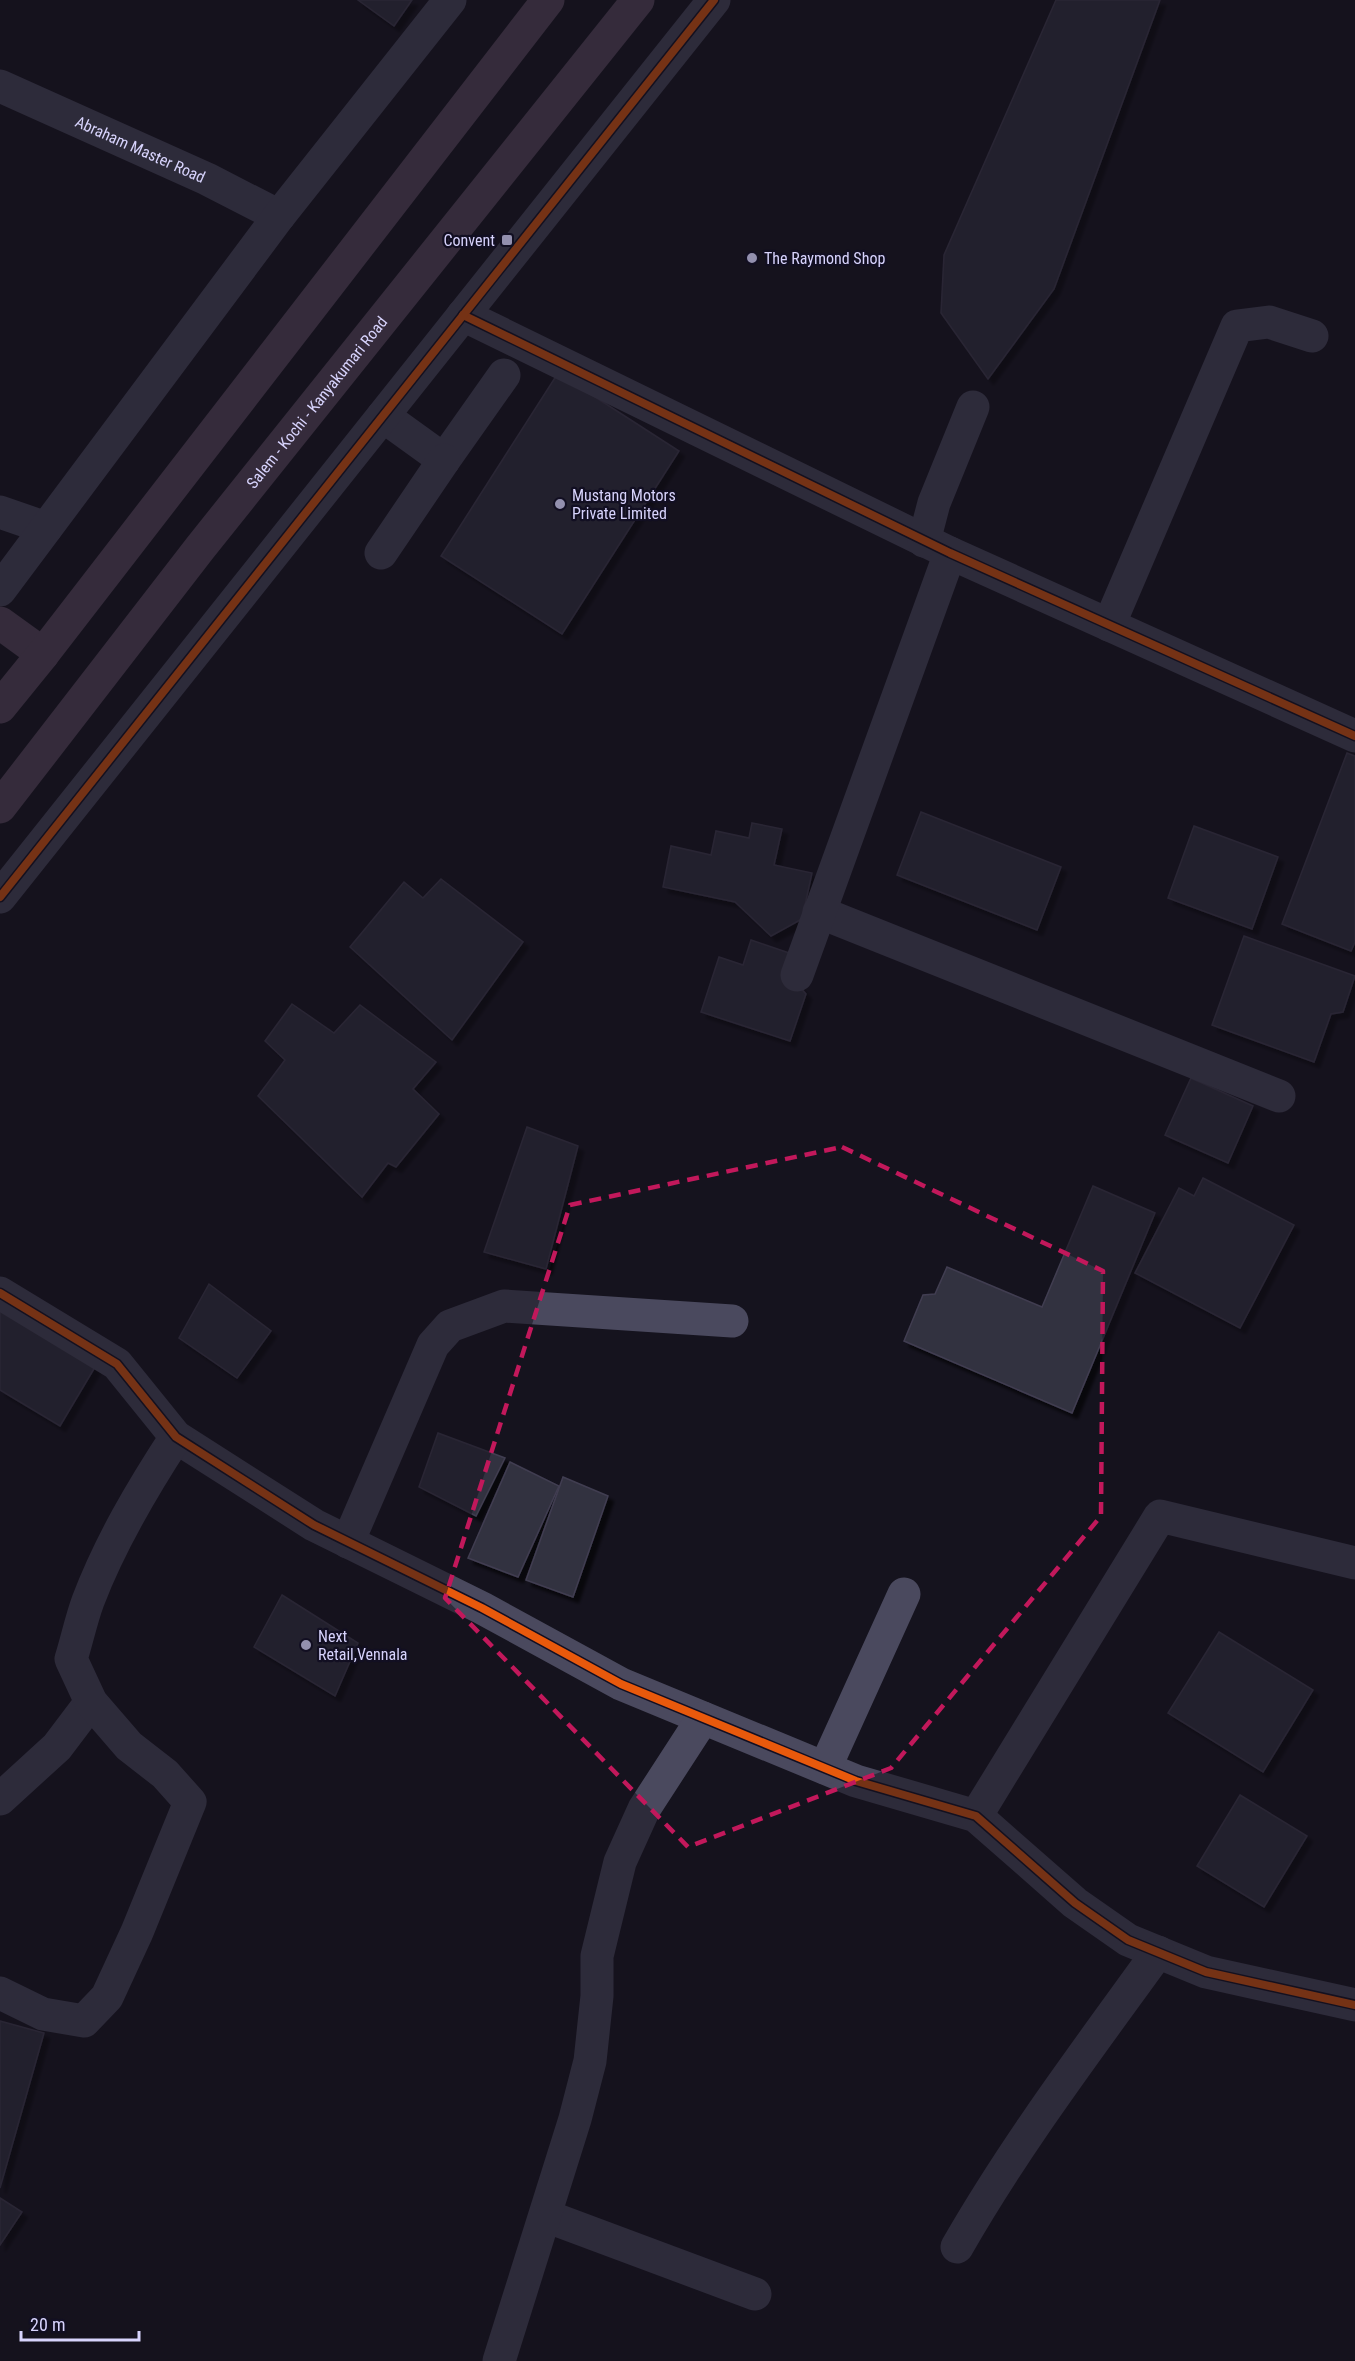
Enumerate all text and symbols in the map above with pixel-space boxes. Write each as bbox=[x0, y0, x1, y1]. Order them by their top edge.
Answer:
street label: Abraham Master Road bbox=[72, 112, 208, 187]
place label: Convent bbox=[443, 231, 495, 250]
marker: Convent bbox=[500, 233, 514, 247]
place label: The Raymond Shop bbox=[764, 249, 885, 268]
marker: The Raymond Shop bbox=[745, 251, 759, 265]
street label: Salem - Kochi - Kanyakumari Road bbox=[243, 313, 391, 492]
place label: Mustang Motors Private Limited bbox=[572, 486, 676, 523]
marker: Mustang Motors Private Limited bbox=[553, 497, 567, 511]
place label: Next Retail,Vennala bbox=[318, 1627, 408, 1664]
marker: Next Retail,Vennala bbox=[299, 1638, 313, 1652]
scale bar bbox=[21, 2304, 140, 2342]
text: 20 m bbox=[30, 2314, 65, 2335]

